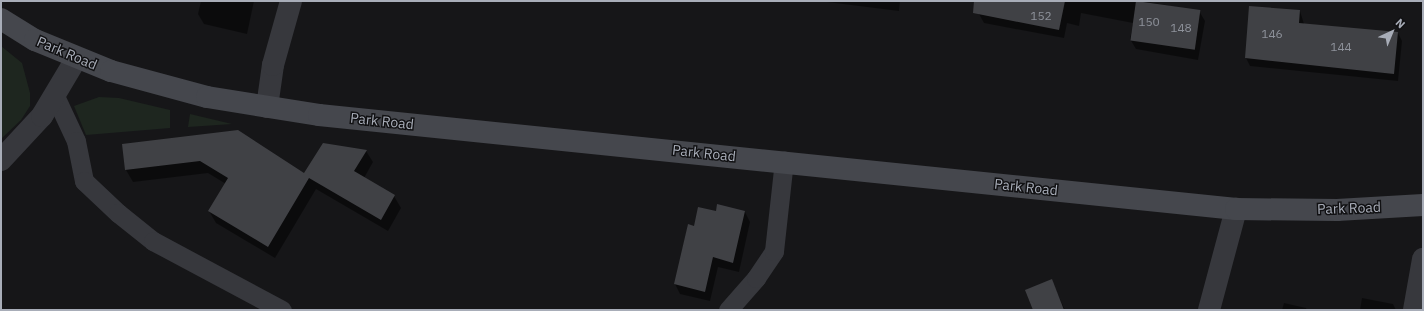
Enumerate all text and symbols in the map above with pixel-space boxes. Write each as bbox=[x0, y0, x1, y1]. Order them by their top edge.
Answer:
house number: 152 bbox=[1030, 9, 1052, 23]
north arrow bbox=[1372, 12, 1412, 52]
house number: 150 bbox=[1138, 15, 1160, 29]
text: N bbox=[1393, 16, 1408, 31]
house number: 148 bbox=[1170, 21, 1192, 35]
house number: 146 bbox=[1261, 27, 1283, 41]
street label: Park Road bbox=[34, 33, 100, 73]
house number: 144 bbox=[1330, 40, 1352, 54]
street label: Park Road bbox=[349, 109, 415, 133]
street label: Park Road bbox=[671, 141, 737, 165]
street label: Park Road bbox=[993, 175, 1059, 199]
street label: Park Road bbox=[1317, 198, 1381, 218]

